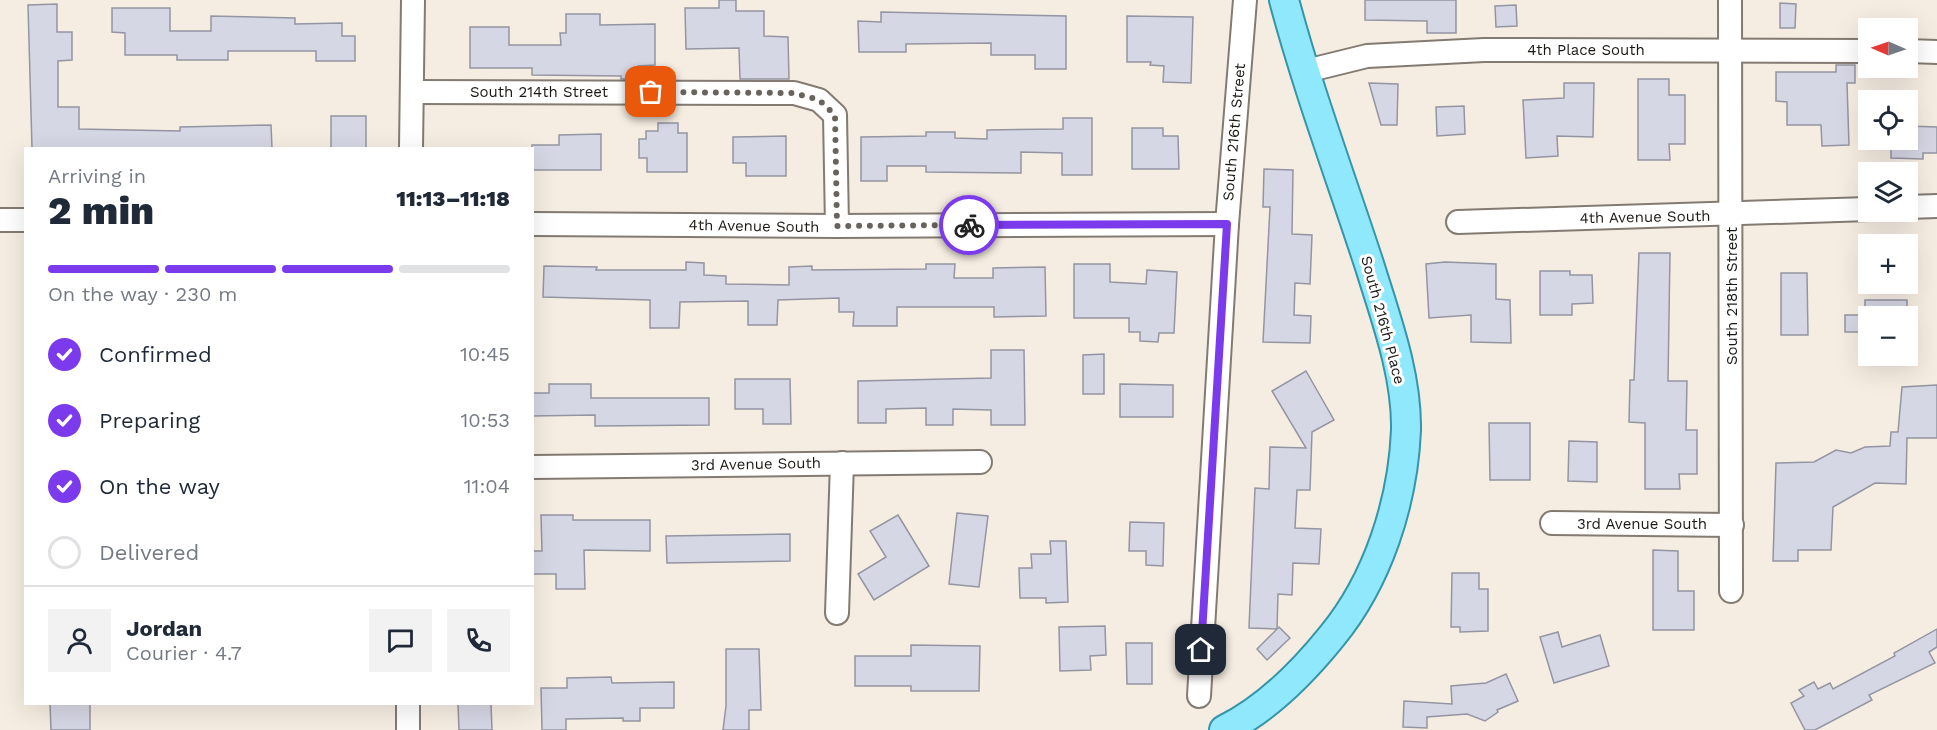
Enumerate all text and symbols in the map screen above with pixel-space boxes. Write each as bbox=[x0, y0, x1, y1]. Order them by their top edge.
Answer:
north arrow bbox=[1858, 18, 1918, 78]
map controls bbox=[1858, 18, 1918, 366]
street label: 4th Place South bbox=[1527, 41, 1645, 59]
street label: South 216th Street bbox=[1219, 62, 1249, 202]
pin bbox=[625, 66, 676, 117]
icon: bag bbox=[634, 75, 667, 108]
street label: South 214th Street bbox=[470, 83, 609, 101]
button: locate bbox=[1858, 90, 1918, 150]
button: layers bbox=[1858, 162, 1918, 222]
text: Arriving in bbox=[48, 164, 146, 188]
text: 11:13–11:18 bbox=[396, 186, 510, 211]
text: 2 min bbox=[48, 188, 154, 233]
courier bbox=[939, 195, 999, 255]
street label: 4th Avenue South bbox=[1579, 207, 1711, 227]
icon: bike bbox=[953, 209, 986, 242]
street label: 4th Avenue South bbox=[688, 216, 820, 236]
street label: South 218th Street bbox=[1723, 226, 1741, 365]
button: + bbox=[1858, 234, 1918, 294]
street label: South 216th Place bbox=[1357, 254, 1409, 386]
text: On the way · 230 m bbox=[48, 282, 237, 306]
button: − bbox=[1858, 306, 1918, 366]
icon: check bbox=[48, 338, 81, 371]
text: Confirmed bbox=[99, 342, 212, 367]
text: 10:45 bbox=[460, 342, 510, 366]
icon: check bbox=[48, 404, 81, 437]
text: Preparing bbox=[99, 408, 200, 433]
text: 10:53 bbox=[461, 408, 510, 432]
street label: 3rd Avenue South bbox=[691, 454, 821, 474]
icon: check bbox=[48, 470, 81, 503]
text: On the way bbox=[99, 474, 220, 499]
text: 11:04 bbox=[464, 474, 510, 498]
street label: 3rd Avenue South bbox=[1577, 515, 1707, 533]
text: Delivered bbox=[99, 540, 199, 565]
button: person bbox=[48, 609, 111, 672]
button: chat bbox=[369, 609, 432, 672]
button: phone bbox=[447, 609, 510, 672]
text: Jordan bbox=[126, 616, 202, 641]
pin bbox=[1175, 624, 1226, 675]
icon: home bbox=[1184, 633, 1217, 666]
text: Courier · 4.7 bbox=[126, 641, 242, 665]

